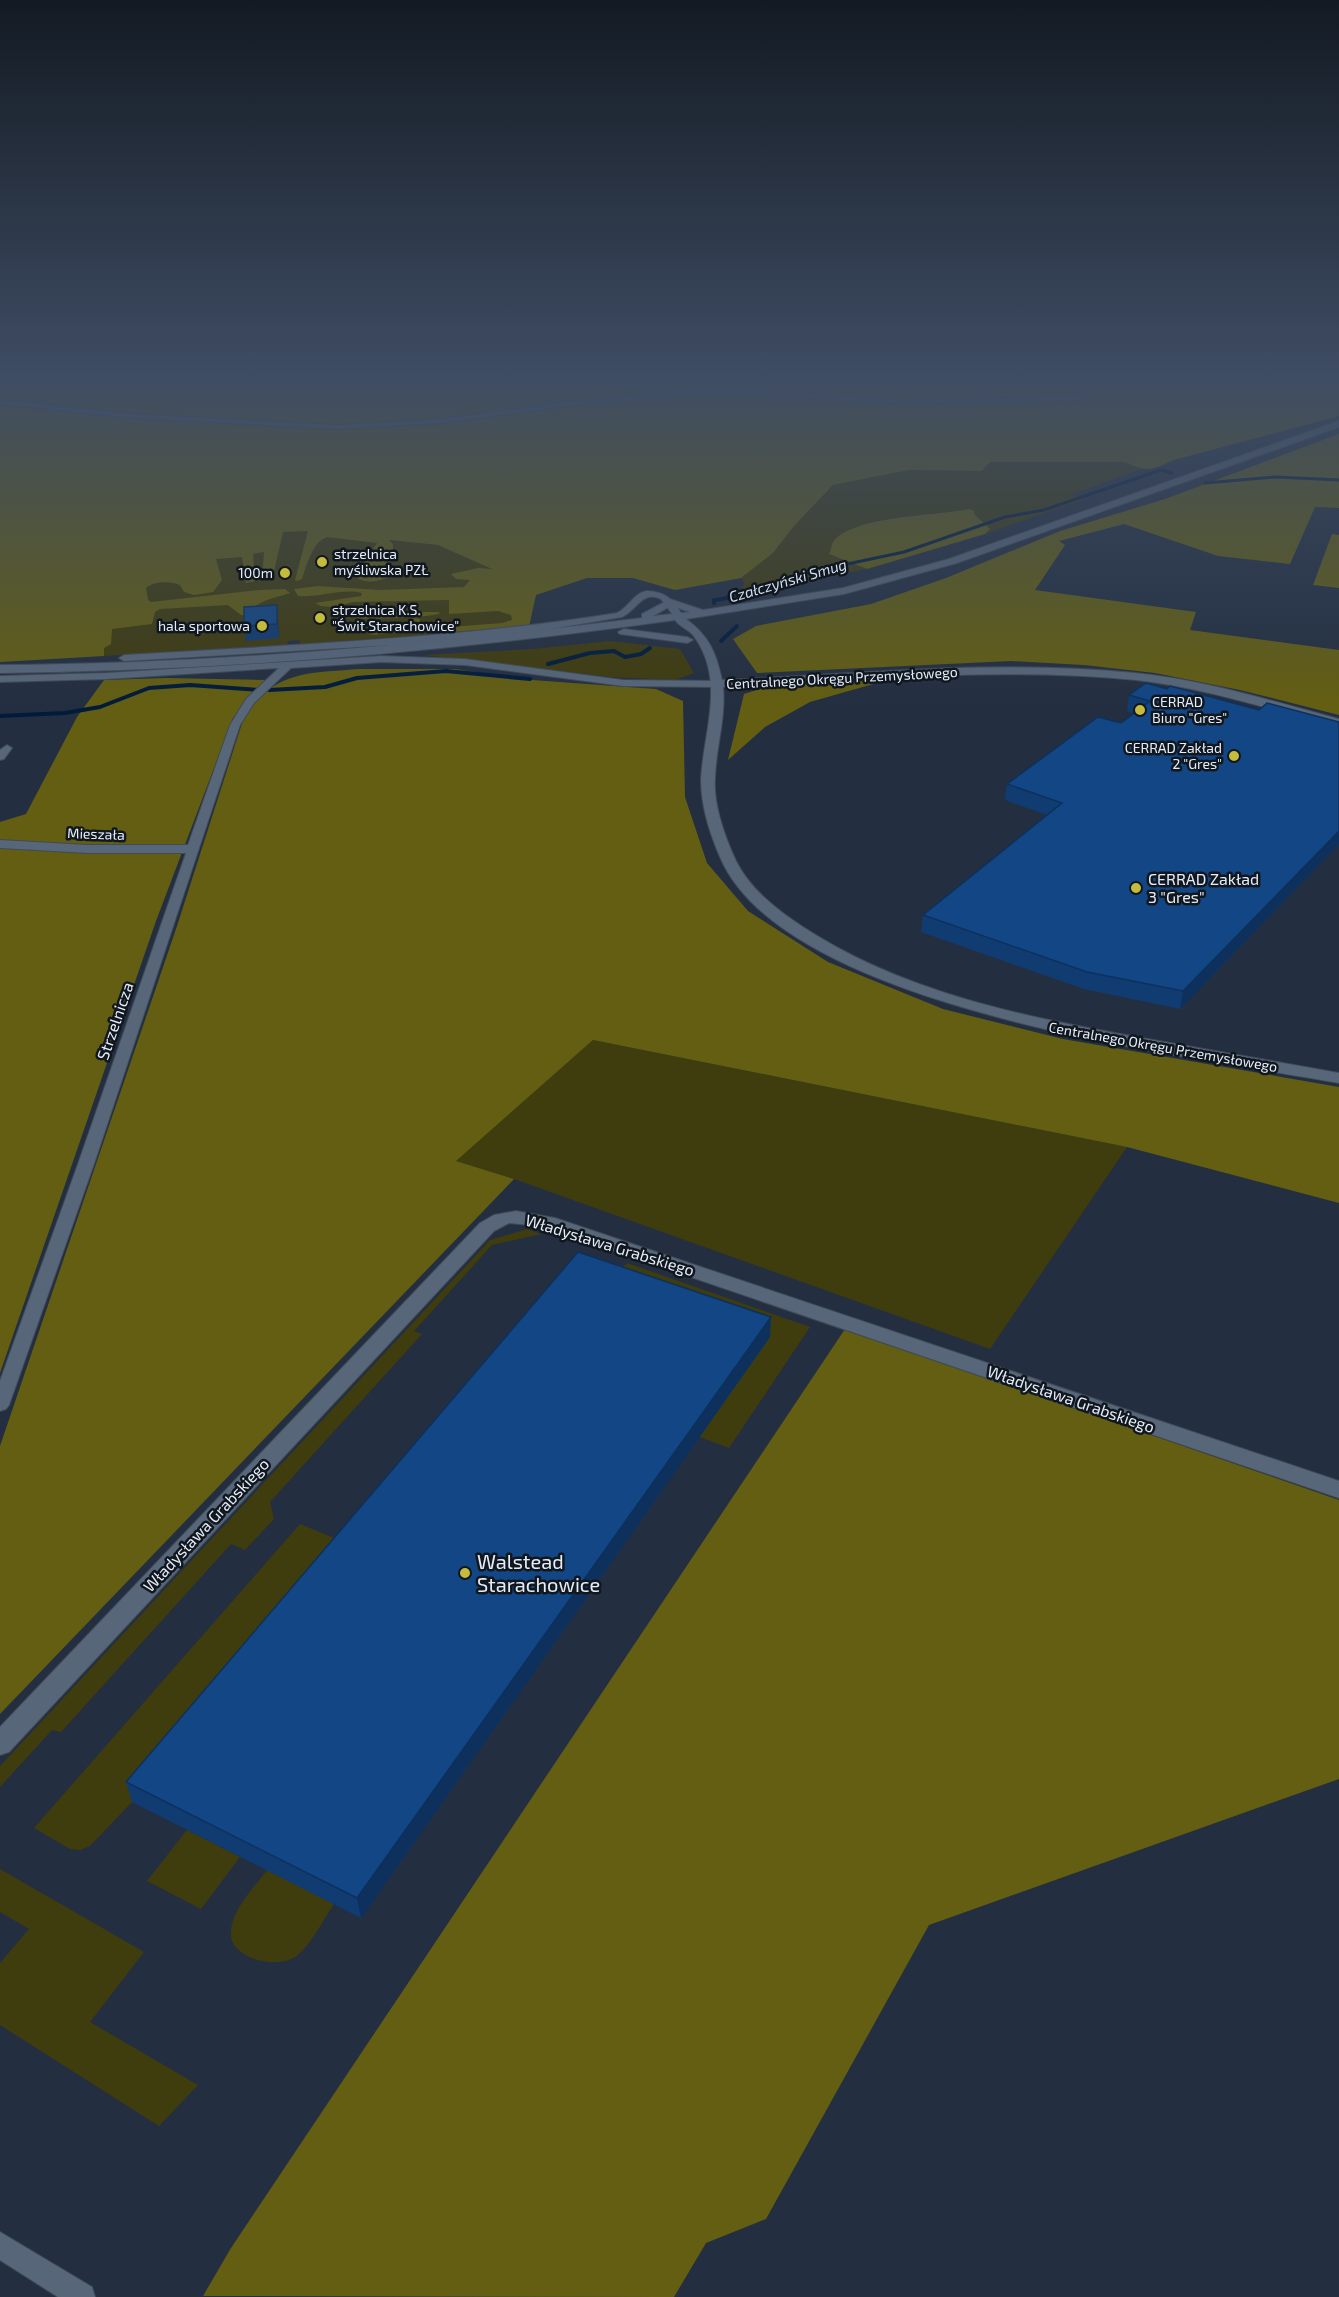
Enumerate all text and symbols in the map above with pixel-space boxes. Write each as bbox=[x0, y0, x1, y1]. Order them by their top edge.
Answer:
place label: strzelnica myśliwska PZŁ bbox=[334, 545, 428, 578]
marker: strzelnica myśliwska PZŁ bbox=[315, 555, 329, 569]
water label: Czałczyński Smug bbox=[727, 555, 849, 606]
place label: 100m bbox=[238, 564, 273, 581]
marker: 100m bbox=[278, 566, 292, 580]
place label: strzelnica K.S. "Świt Starachowice" bbox=[332, 601, 459, 634]
marker: strzelnica K.S. "Świt Starachowice" bbox=[313, 611, 327, 625]
place label: hala sportowa bbox=[158, 617, 250, 634]
marker: hala sportowa bbox=[255, 619, 269, 633]
street label: Centralnego Okręgu Przemysłowego bbox=[726, 663, 958, 692]
place label: CERRAD Biuro "Gres" bbox=[1152, 693, 1227, 726]
marker: CERRAD Biuro "Gres" bbox=[1133, 703, 1147, 717]
place label: CERRAD Zakład 2 "Gres" bbox=[1125, 739, 1222, 772]
marker: CERRAD Zakład 2 "Gres" bbox=[1227, 749, 1241, 763]
street label: Mieszała bbox=[67, 824, 125, 843]
place label: CERRAD Zakład 3 "Gres" bbox=[1148, 869, 1259, 906]
marker: CERRAD Zakład 3 "Gres" bbox=[1129, 881, 1143, 895]
street label: Strzelnicza bbox=[92, 979, 137, 1062]
street label: Centralnego Okręgu Przemysłowego bbox=[1047, 1018, 1279, 1075]
street label: Władysława Grabskiego bbox=[523, 1210, 697, 1279]
street label: Władysława Grabskiego bbox=[985, 1361, 1157, 1436]
street label: Władysława Grabskiego bbox=[139, 1454, 272, 1595]
place label: Walstead Starachowice bbox=[477, 1549, 600, 1596]
marker: Walstead Starachowice bbox=[458, 1566, 472, 1580]

